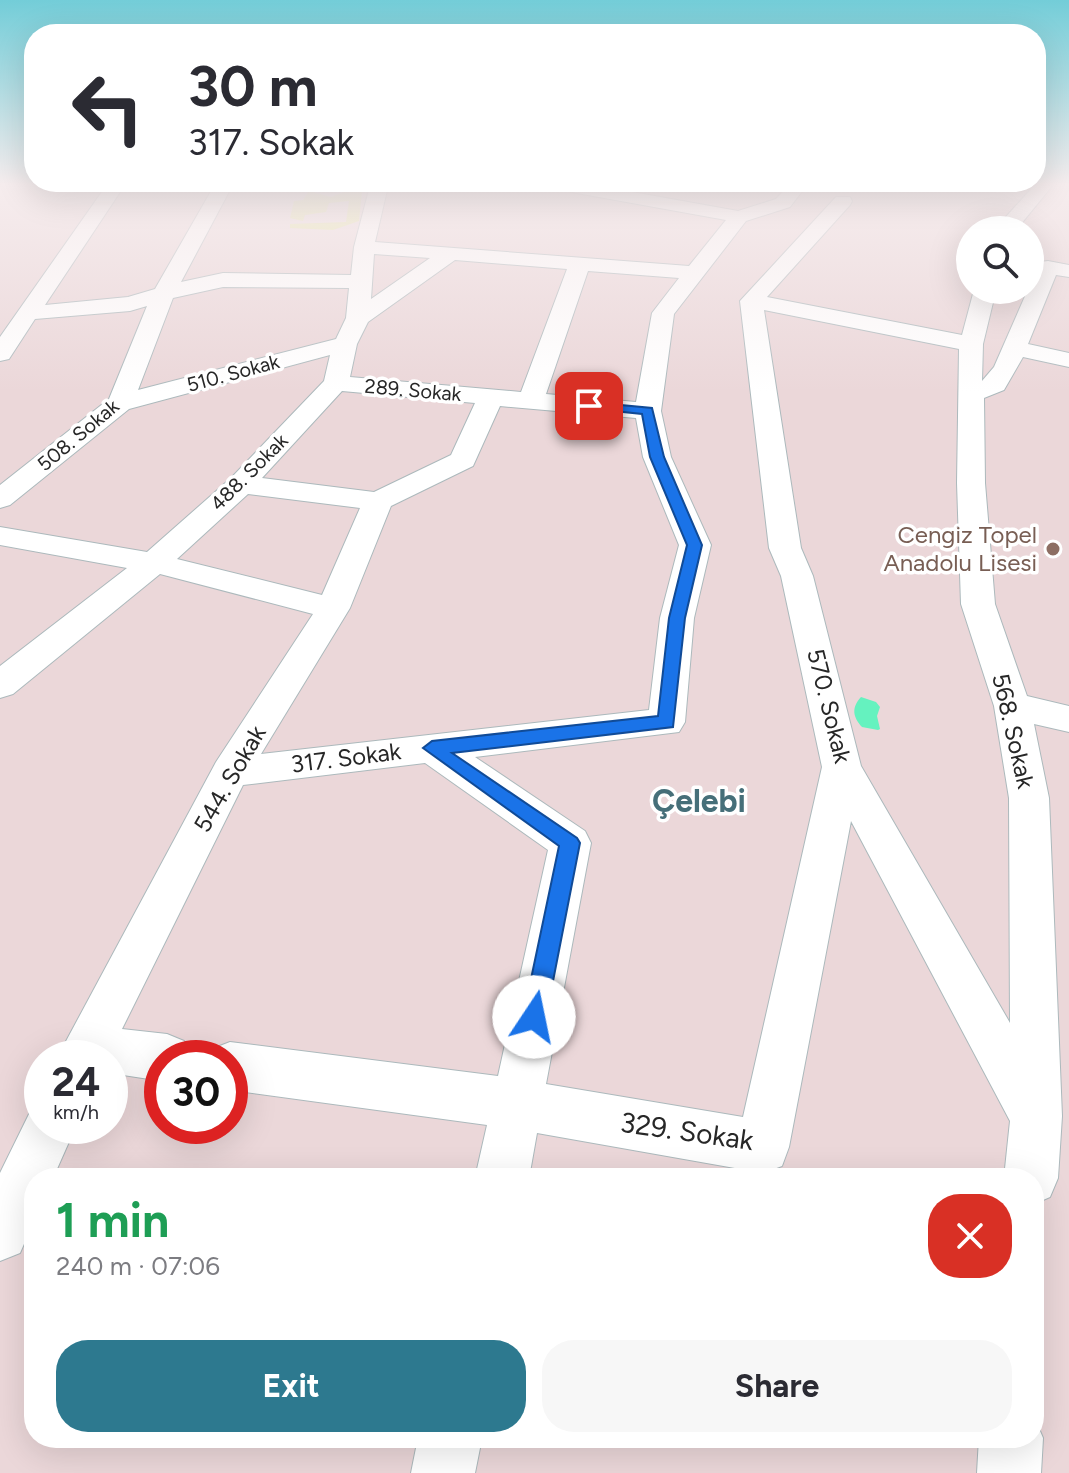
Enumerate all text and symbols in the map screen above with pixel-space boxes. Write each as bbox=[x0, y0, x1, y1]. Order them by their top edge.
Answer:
text: 30 m bbox=[188, 53, 318, 120]
icon: left bbox=[56, 56, 160, 160]
text: 317. Sokak bbox=[188, 121, 354, 164]
map controls bbox=[956, 216, 1044, 304]
button: search bbox=[956, 216, 1044, 304]
street label: 510. Sokak bbox=[184, 349, 282, 397]
pin bbox=[555, 372, 623, 440]
street label: 289. Sokak bbox=[364, 374, 463, 406]
icon: arrive bbox=[567, 384, 611, 428]
street label: 508. Sokak bbox=[32, 394, 124, 476]
street label: 488. Sokak bbox=[205, 428, 293, 516]
place label: Cengiz Topel Anadolu Lisesi bbox=[883, 520, 1037, 577]
marker: Cengiz Topel Anadolu Lisesi bbox=[1044, 540, 1062, 558]
street label: 570. Sokak bbox=[801, 646, 858, 766]
street label: 568. Sokak bbox=[986, 671, 1041, 791]
street label: 544. Sokak bbox=[187, 720, 272, 837]
street label: 317. Sokak bbox=[289, 736, 403, 779]
district label: Çelebi bbox=[652, 782, 746, 820]
position arrow bbox=[492, 975, 576, 1059]
speed limit sign: 30 bbox=[144, 1040, 248, 1144]
text: 24 bbox=[52, 1058, 100, 1106]
text: km/h bbox=[53, 1100, 99, 1124]
street label: 329. Sokak bbox=[618, 1105, 756, 1157]
text: 1 min bbox=[56, 1191, 169, 1249]
button: close bbox=[928, 1194, 1012, 1278]
text: 240 m · 07:06 bbox=[56, 1250, 220, 1282]
button: Exit bbox=[56, 1340, 526, 1432]
button: Share bbox=[542, 1340, 1012, 1432]

